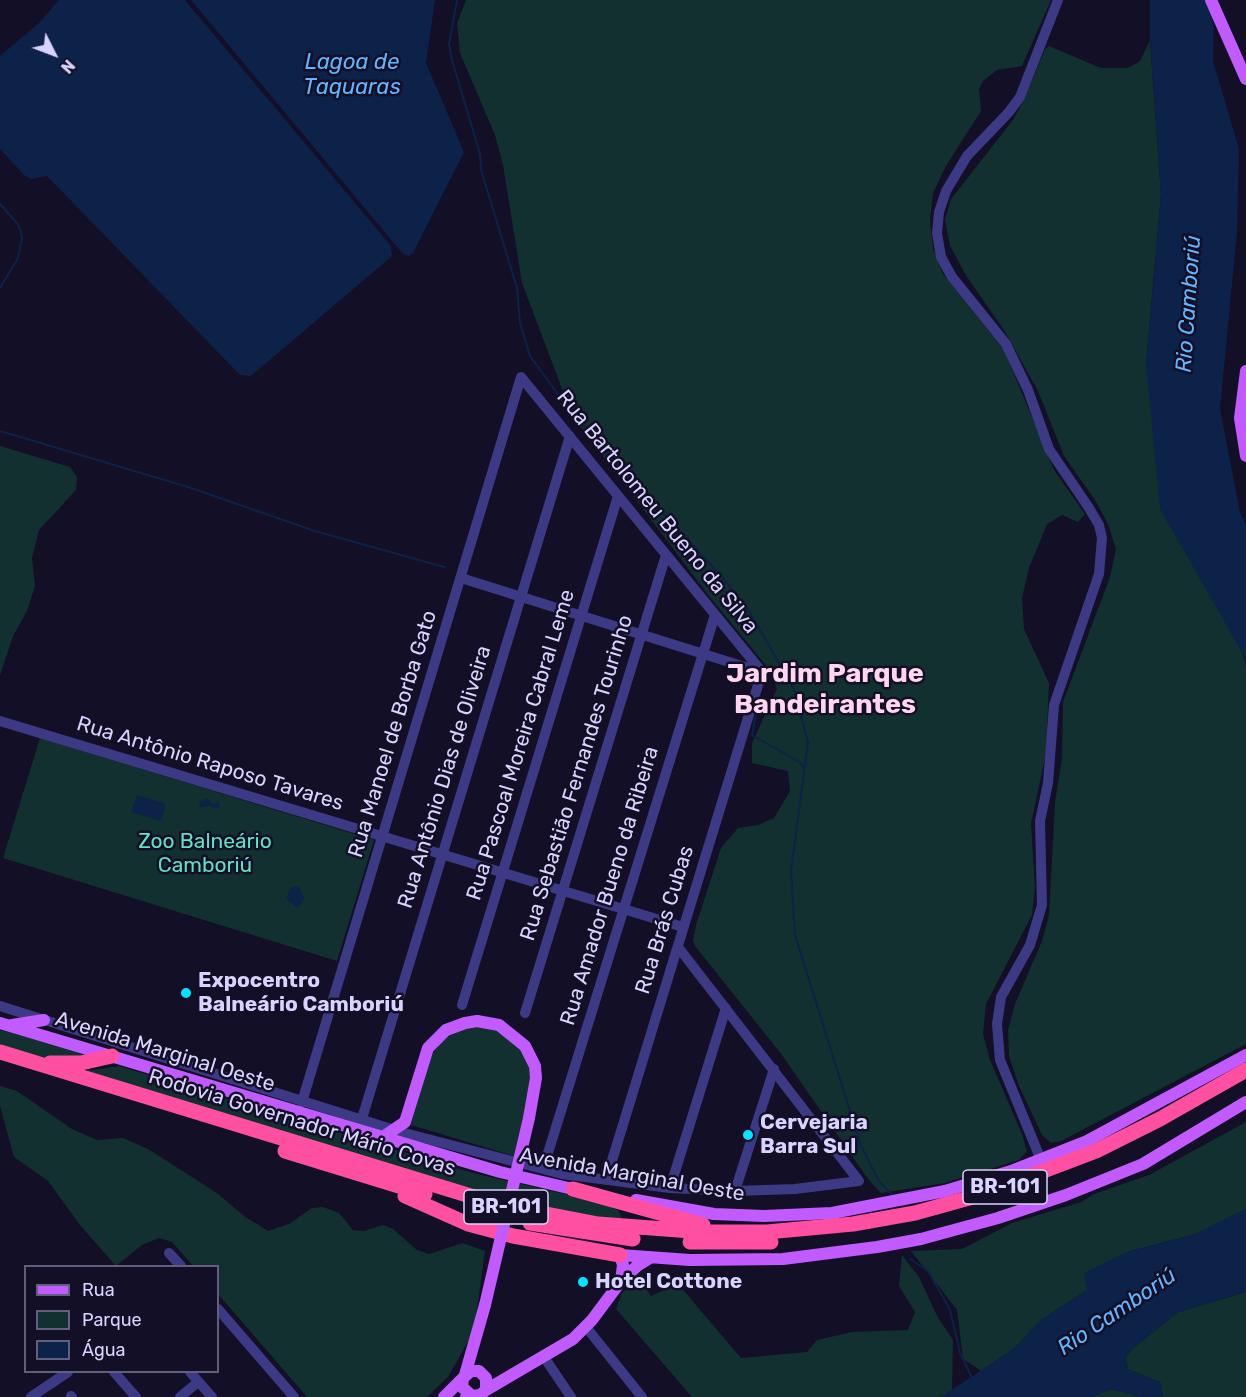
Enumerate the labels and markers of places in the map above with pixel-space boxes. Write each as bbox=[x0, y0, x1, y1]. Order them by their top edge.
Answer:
place label: Expocentro Balneário Camboriú bbox=[198, 968, 404, 1018]
marker: Expocentro Balneário Camboriú bbox=[179, 986, 193, 1000]
place label: Cervejaria Barra Sul bbox=[760, 1110, 868, 1160]
marker: Cervejaria Barra Sul bbox=[741, 1128, 755, 1142]
place label: Hotel Cottone bbox=[595, 1269, 742, 1295]
marker: Hotel Cottone bbox=[576, 1275, 590, 1289]

